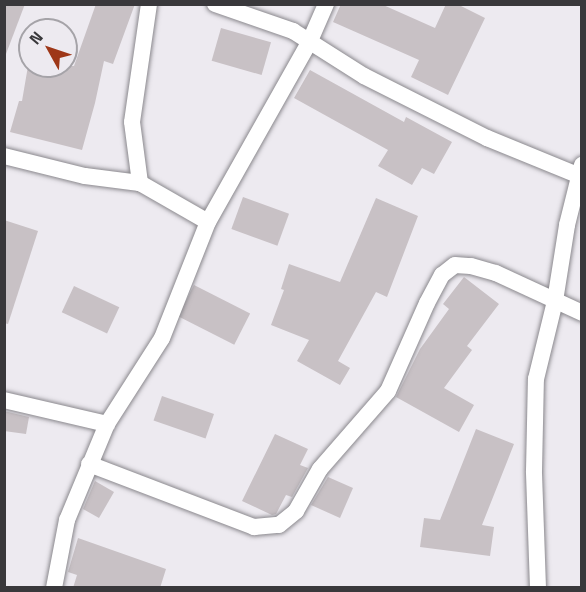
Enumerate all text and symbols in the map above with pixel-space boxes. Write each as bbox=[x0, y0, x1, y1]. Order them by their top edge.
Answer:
north arrow bbox=[18, 18, 78, 78]
text: N bbox=[23, 26, 49, 50]

